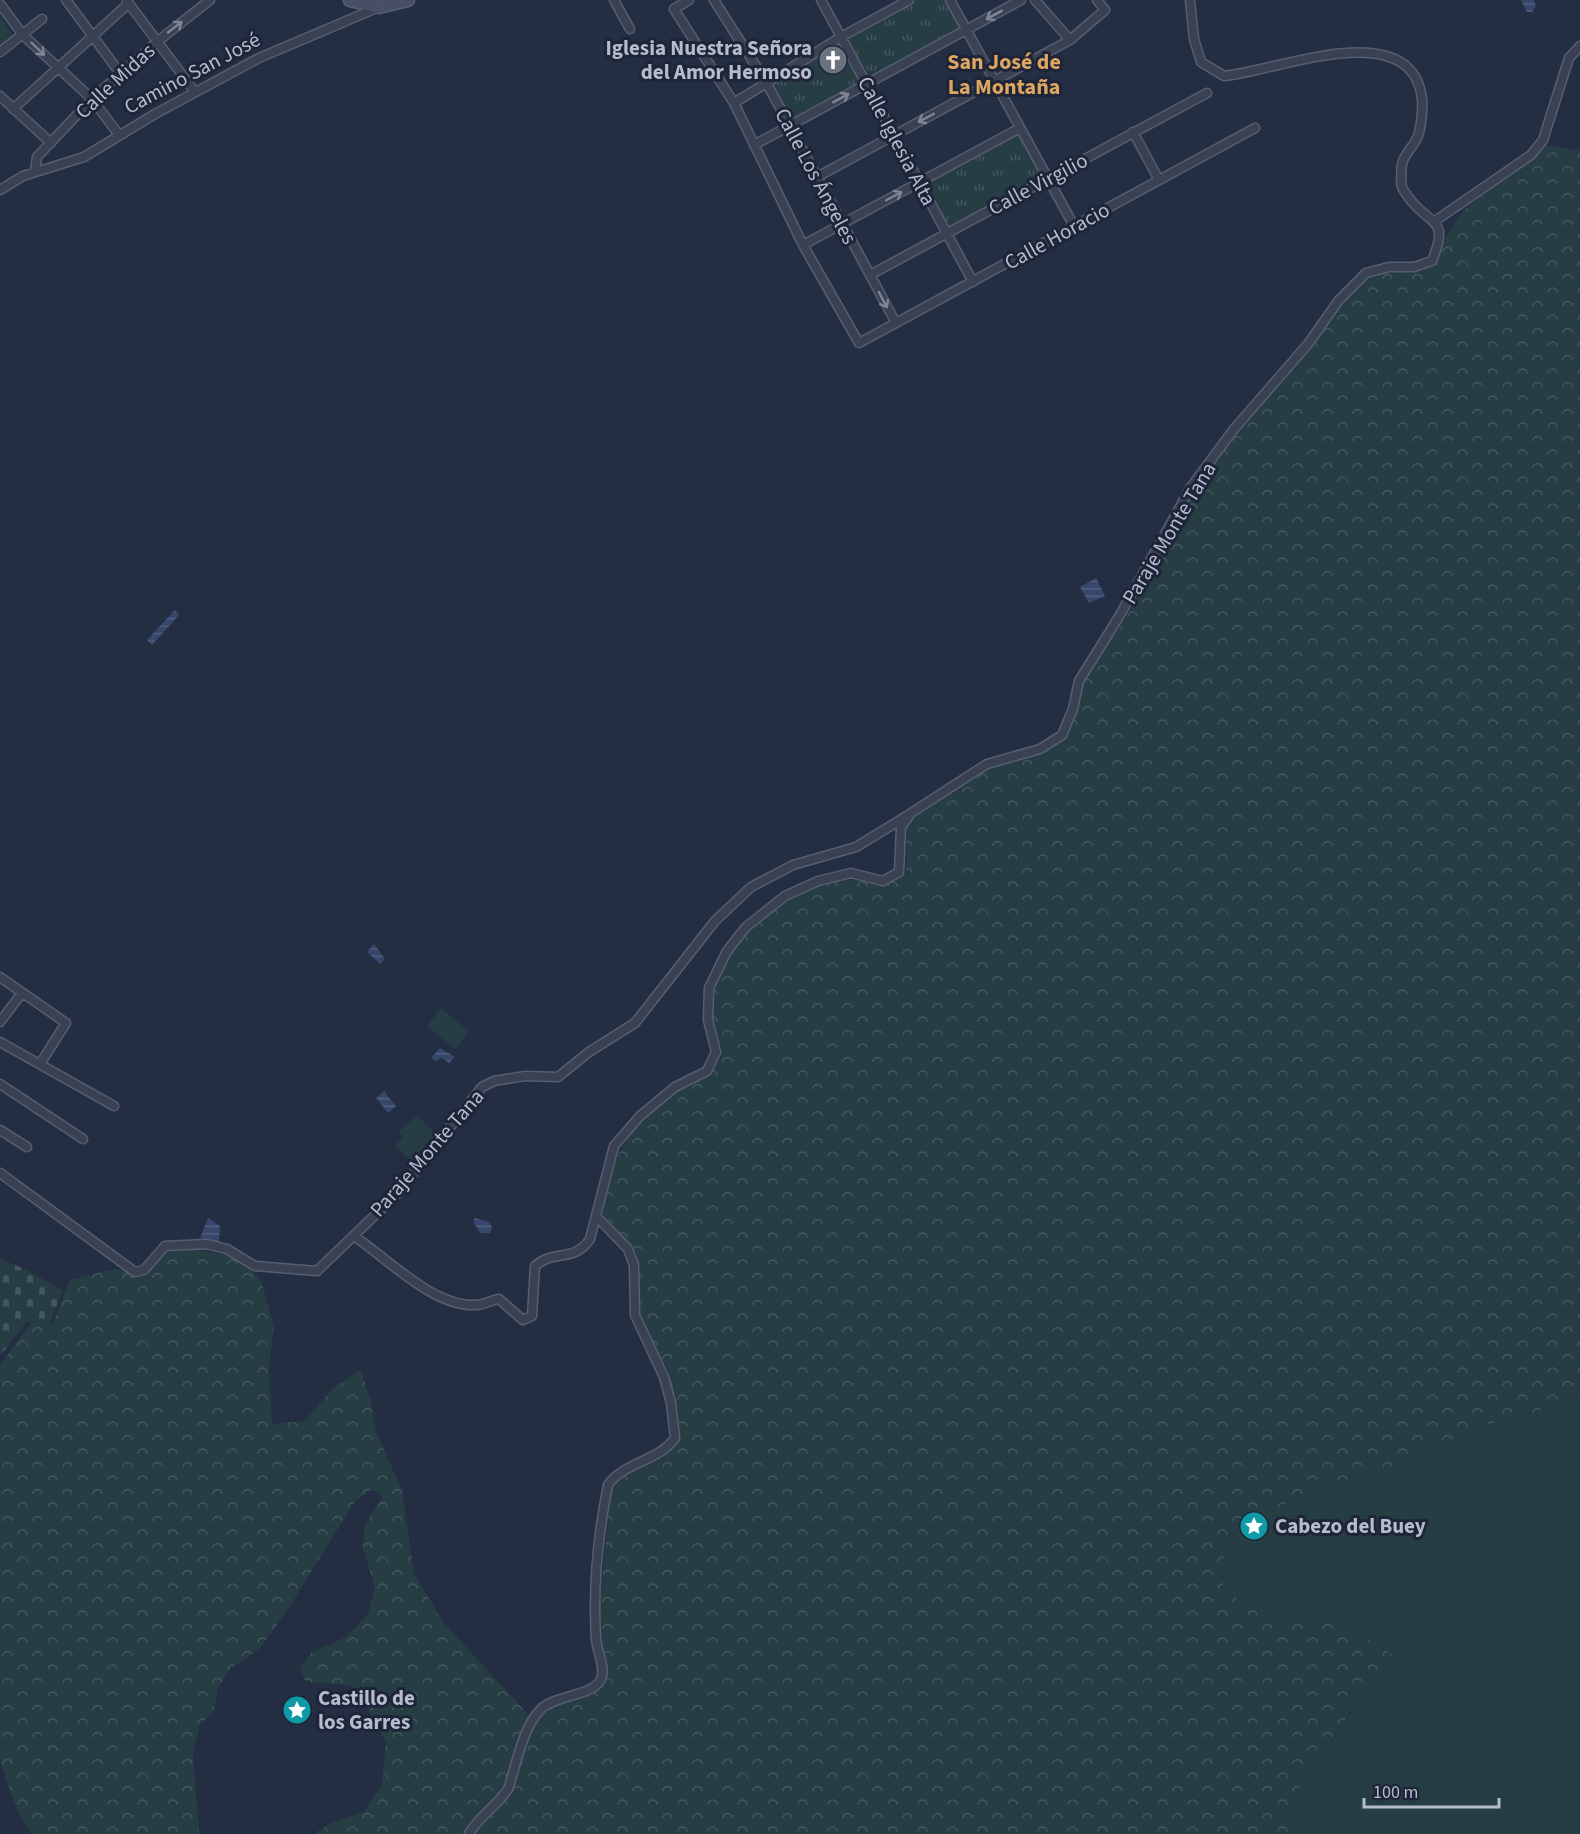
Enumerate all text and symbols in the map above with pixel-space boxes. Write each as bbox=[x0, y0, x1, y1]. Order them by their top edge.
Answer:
one-way arrow bbox=[986, 9, 1003, 21]
one-way arrow bbox=[167, 21, 183, 34]
street label: Camino San José bbox=[119, 24, 265, 122]
place label: Iglesia Nuestra Señora del Amor Hermoso bbox=[605, 33, 812, 87]
street label: Calle Midas bbox=[68, 36, 162, 126]
one-way arrow bbox=[30, 41, 45, 56]
church icon: Iglesia Nuestra Señora del Amor Hermoso bbox=[817, 44, 849, 76]
district label: San José de La Montaña bbox=[947, 46, 1061, 103]
street label: Calle Iglesia Alta bbox=[850, 71, 944, 211]
one-way arrow bbox=[831, 92, 849, 103]
street label: Calle Los Ángeles bbox=[767, 103, 865, 250]
one-way arrow bbox=[918, 113, 936, 124]
street label: Calle Virgilio bbox=[983, 145, 1093, 223]
one-way arrow bbox=[884, 190, 902, 201]
street label: Calle Horacio bbox=[999, 195, 1115, 277]
one-way arrow bbox=[877, 291, 889, 308]
street label: Paraje Monte Tana bbox=[1115, 456, 1223, 610]
street label: Paraje Monte Tana bbox=[363, 1083, 491, 1223]
place icon: Cabezo del Buey bbox=[1238, 1510, 1270, 1542]
place label: Cabezo del Buey bbox=[1275, 1511, 1426, 1541]
place label: Castillo de los Garres bbox=[318, 1683, 415, 1737]
place icon: Castillo de los Garres bbox=[281, 1694, 313, 1726]
scale bar bbox=[1364, 1771, 1499, 1809]
text: 100 m bbox=[1373, 1780, 1418, 1805]

